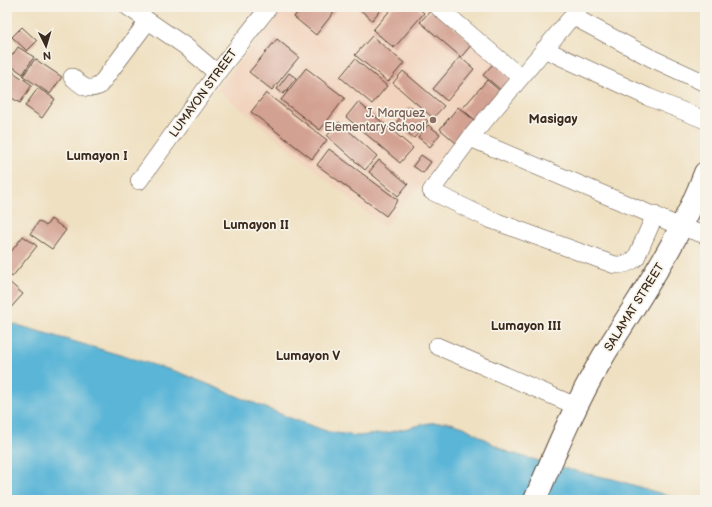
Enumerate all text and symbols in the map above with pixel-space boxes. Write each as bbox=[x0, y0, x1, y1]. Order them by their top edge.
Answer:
north arrow bbox=[26, 26, 66, 66]
street label: LUMAYON STREET bbox=[166, 46, 241, 140]
text: N bbox=[42, 49, 52, 62]
place label: J. Marquez Elementary School bbox=[324, 106, 425, 135]
district label: Masigay bbox=[528, 111, 578, 127]
marker: J. Marquez Elementary School bbox=[428, 115, 438, 125]
district label: Lumayon I bbox=[66, 148, 128, 164]
district label: Lumayon II bbox=[223, 217, 289, 233]
street label: SALAMAT STREET bbox=[601, 260, 668, 354]
district label: Lumayon III bbox=[491, 318, 561, 334]
district label: Lumayon V bbox=[276, 348, 340, 364]

